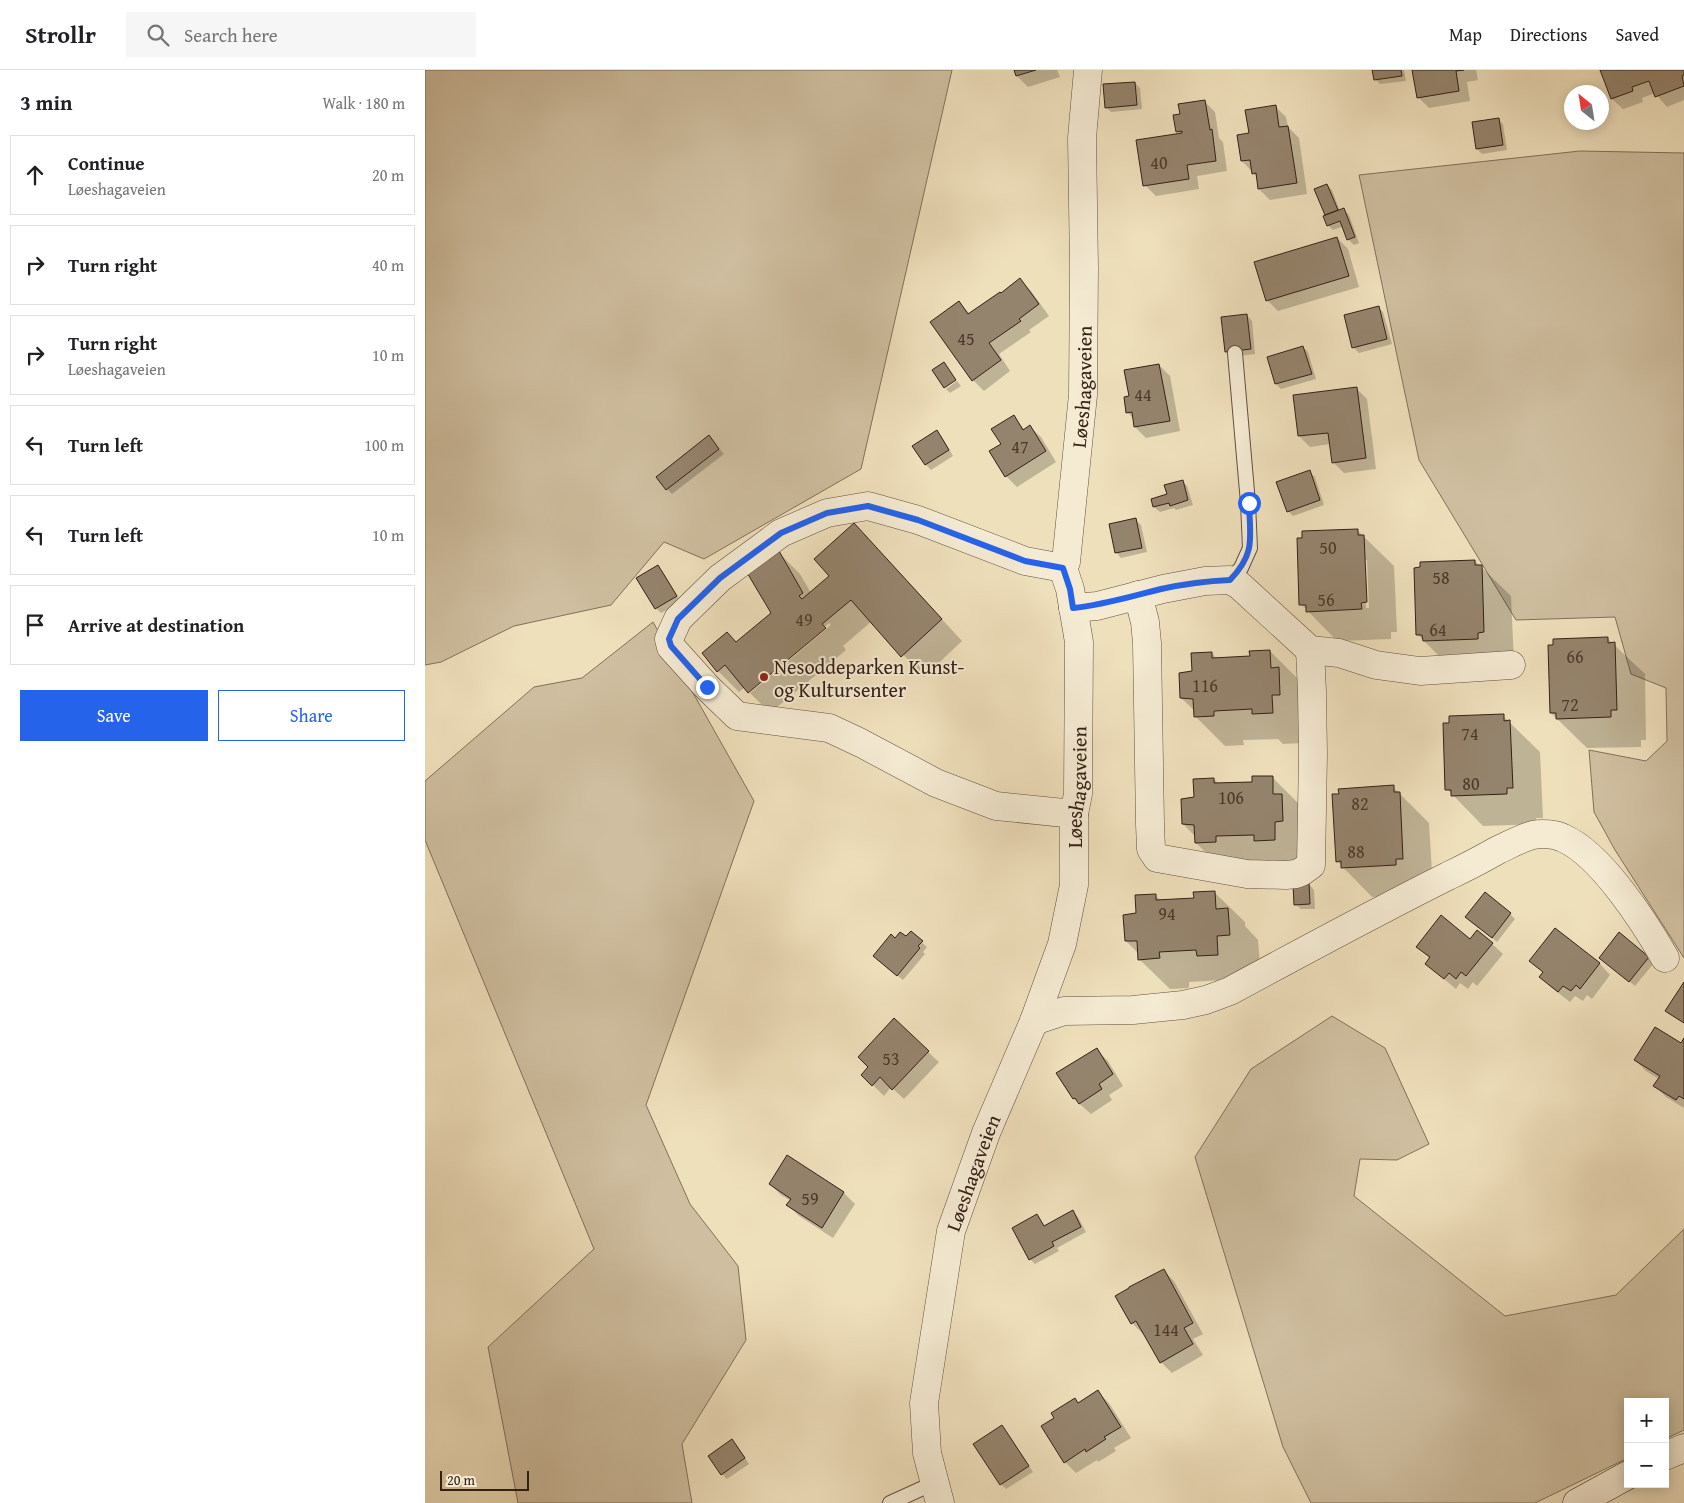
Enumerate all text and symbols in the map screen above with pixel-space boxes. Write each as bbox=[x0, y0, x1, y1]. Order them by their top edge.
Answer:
search box bbox=[126, 12, 476, 57]
text: Strollr bbox=[25, 17, 96, 52]
icon: search bbox=[144, 21, 172, 49]
text: Search here bbox=[184, 21, 278, 49]
text: Map bbox=[1449, 21, 1482, 48]
text: Directions bbox=[1510, 21, 1587, 48]
text: Saved bbox=[1615, 21, 1659, 48]
north arrow bbox=[1564, 85, 1609, 130]
text: 3 min bbox=[20, 87, 72, 118]
text: Walk · 180 m bbox=[322, 91, 405, 115]
text: Continue bbox=[68, 149, 145, 177]
house number: 40 bbox=[1150, 149, 1168, 176]
icon: ahead bbox=[21, 161, 49, 189]
text: 20 m bbox=[372, 163, 404, 187]
text: Løeshagaveien bbox=[68, 177, 166, 201]
icon: right bbox=[21, 251, 49, 279]
text: Turn right bbox=[68, 251, 157, 279]
text: 40 m bbox=[372, 253, 404, 277]
house number: 45 bbox=[957, 325, 975, 352]
street label: Løeshagaveien bbox=[1063, 326, 1098, 449]
text: Turn right bbox=[68, 329, 157, 357]
icon: right bbox=[21, 341, 49, 369]
text: 10 m bbox=[372, 343, 404, 367]
text: Løeshagaveien bbox=[68, 357, 166, 381]
house number: 44 bbox=[1134, 381, 1152, 408]
icon: left bbox=[21, 431, 49, 459]
text: Turn left bbox=[68, 431, 143, 459]
text: 100 m bbox=[364, 433, 404, 457]
house number: 47 bbox=[1011, 433, 1029, 460]
route start bbox=[1238, 492, 1261, 515]
icon: left bbox=[21, 521, 49, 549]
text: Turn left bbox=[68, 521, 143, 549]
text: 10 m bbox=[372, 523, 404, 547]
house number: 50 bbox=[1319, 534, 1337, 561]
house number: 58 bbox=[1432, 564, 1450, 591]
house number: 56 bbox=[1317, 586, 1335, 613]
house number: 49 bbox=[795, 606, 813, 633]
icon: arrive bbox=[21, 611, 49, 639]
text: Arrive at destination bbox=[68, 611, 244, 639]
house number: 64 bbox=[1429, 616, 1447, 643]
house number: 66 bbox=[1566, 643, 1584, 670]
place label: Nesoddeparken Kunst- og Kultursenter bbox=[774, 652, 964, 704]
marker: Nesoddeparken Kunst- og Kultursenter bbox=[758, 671, 770, 683]
house number: 116 bbox=[1192, 672, 1218, 699]
route end bbox=[696, 676, 719, 699]
button: Save bbox=[20, 690, 208, 741]
button: Share bbox=[218, 690, 405, 741]
house number: 72 bbox=[1561, 691, 1579, 718]
house number: 74 bbox=[1461, 720, 1479, 747]
street label: Løeshagaveien bbox=[1060, 726, 1093, 848]
house number: 80 bbox=[1462, 770, 1480, 797]
house number: 106 bbox=[1218, 784, 1244, 811]
house number: 82 bbox=[1351, 790, 1369, 817]
house number: 88 bbox=[1347, 838, 1365, 865]
house number: 94 bbox=[1158, 900, 1176, 927]
house number: 53 bbox=[882, 1045, 900, 1072]
street label: Løeshagaveien bbox=[938, 1110, 1007, 1235]
house number: 59 bbox=[801, 1185, 819, 1212]
house number: 144 bbox=[1153, 1316, 1179, 1343]
map controls bbox=[1624, 1398, 1669, 1488]
button: + bbox=[1624, 1398, 1669, 1443]
button: − bbox=[1624, 1443, 1669, 1488]
scale bar bbox=[440, 1468, 529, 1491]
text: 20 m bbox=[447, 1470, 475, 1490]

